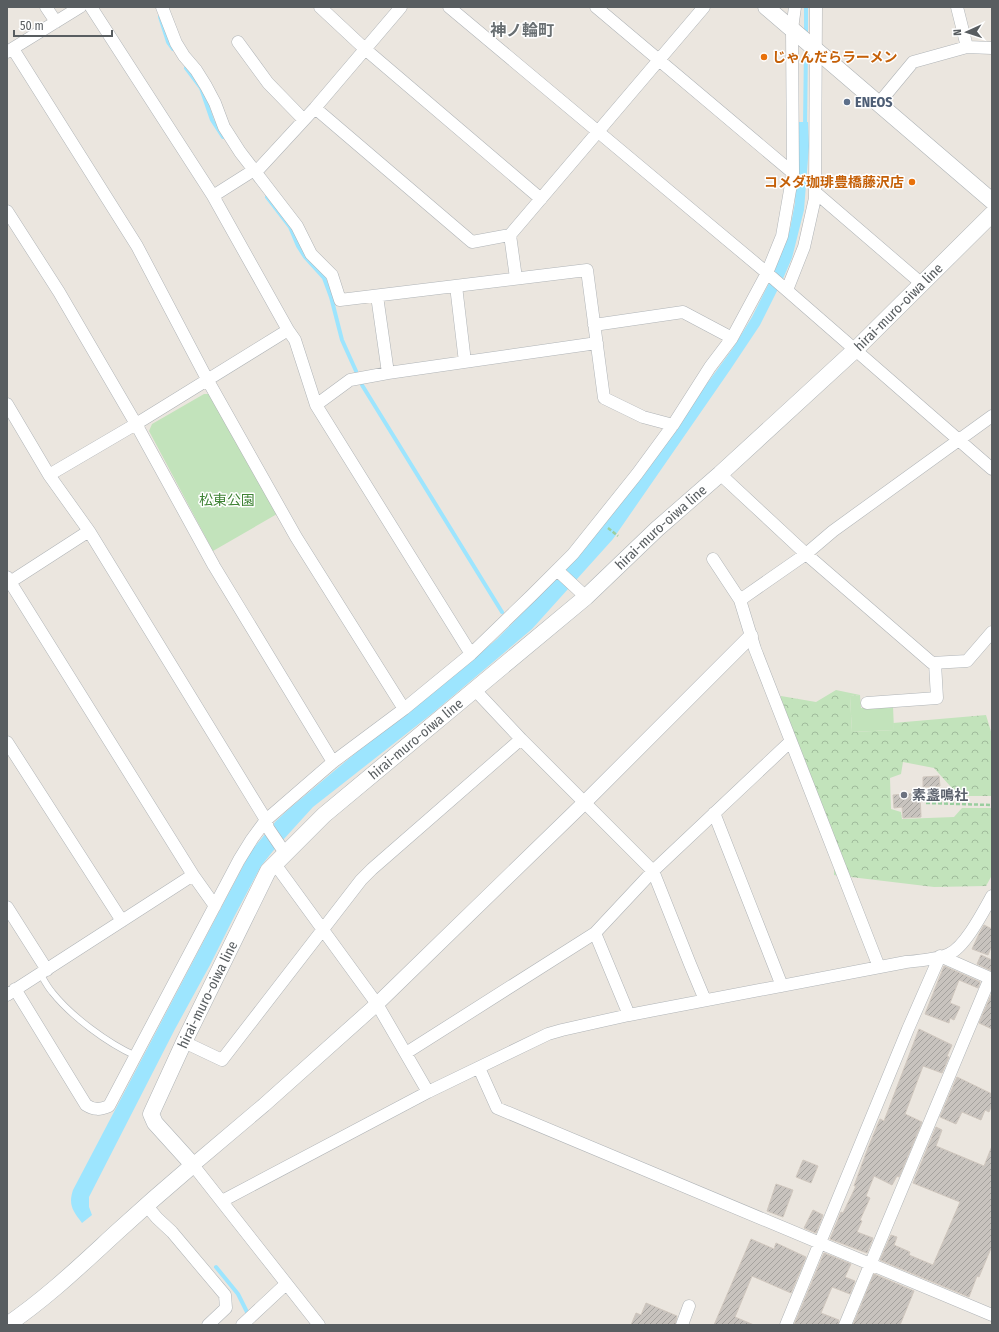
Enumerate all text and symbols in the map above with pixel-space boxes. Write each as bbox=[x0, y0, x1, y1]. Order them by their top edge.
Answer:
scale bar bbox=[14, 12, 112, 38]
north arrow bbox=[947, 12, 987, 52]
text: 50 m bbox=[20, 19, 44, 33]
district label: 神ノ輪町 bbox=[490, 21, 554, 40]
text: N bbox=[951, 29, 964, 36]
place label: じゃんだらラーメン bbox=[772, 49, 897, 66]
marker: じゃんだらラーメン bbox=[759, 52, 769, 62]
place label: ENEOS bbox=[855, 94, 893, 111]
marker: ENEOS bbox=[842, 97, 852, 107]
place label: コメダ珈琲豊橋藤沢店 bbox=[764, 174, 904, 191]
marker: コメダ珈琲豊橋藤沢店 bbox=[907, 177, 917, 187]
street label: hirai-muro-oiwa line bbox=[851, 260, 946, 355]
street label: hirai-muro-oiwa line bbox=[612, 482, 710, 573]
park label: 松東公園 bbox=[199, 492, 255, 509]
street label: hirai-muro-oiwa line bbox=[365, 695, 467, 783]
place label: 素盞鳴社 bbox=[912, 787, 968, 804]
marker: 素盞鳴社 bbox=[899, 790, 909, 800]
street label: hirai-muro-oiwa line bbox=[174, 938, 241, 1051]

